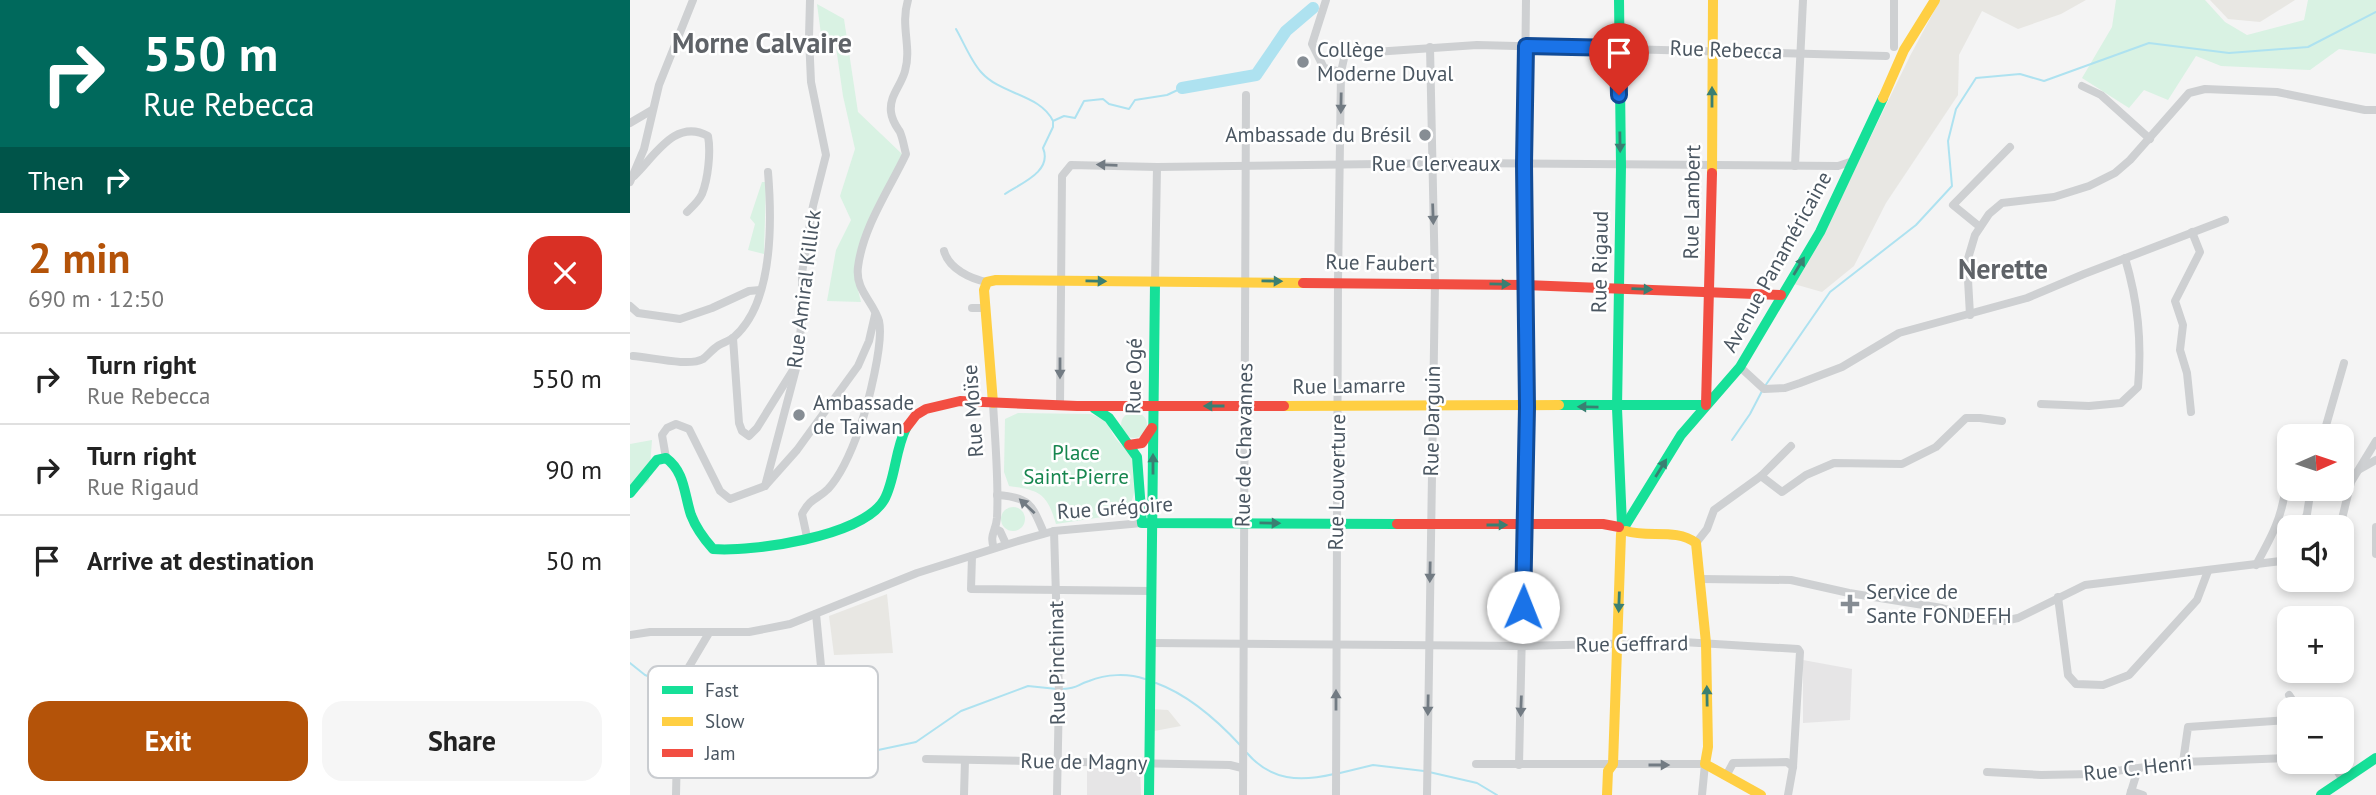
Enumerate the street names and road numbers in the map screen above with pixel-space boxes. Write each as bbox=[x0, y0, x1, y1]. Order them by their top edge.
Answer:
street label: Rue Rebecca bbox=[1669, 34, 1783, 65]
street label: Rue Lambert bbox=[1677, 144, 1706, 260]
street label: Rue Clerveaux bbox=[1372, 150, 1501, 177]
street label: Avenue Panaméricaine bbox=[1716, 167, 1837, 357]
street label: Rue Amiral Killick bbox=[780, 208, 827, 370]
street label: Rue Rigaud bbox=[1585, 211, 1614, 313]
street label: Rue Faubert bbox=[1325, 248, 1435, 277]
street label: Rue Ogé bbox=[1119, 338, 1148, 414]
street label: Rue de Chavannes bbox=[1229, 363, 1258, 527]
street label: Rue Moïse bbox=[956, 364, 989, 458]
street label: Rue Darguin bbox=[1417, 365, 1446, 477]
street label: Rue Lamarre bbox=[1292, 371, 1406, 400]
street label: Rue Louverture bbox=[1322, 413, 1351, 551]
street label: Rue Grégoire bbox=[1056, 490, 1174, 525]
street label: Rue Pinchinat bbox=[1042, 601, 1071, 725]
street label: Rue Geffrard bbox=[1575, 629, 1689, 658]
street label: Rue de Magny bbox=[1020, 747, 1148, 776]
street label: Rue C. Henri bbox=[2082, 748, 2194, 787]

